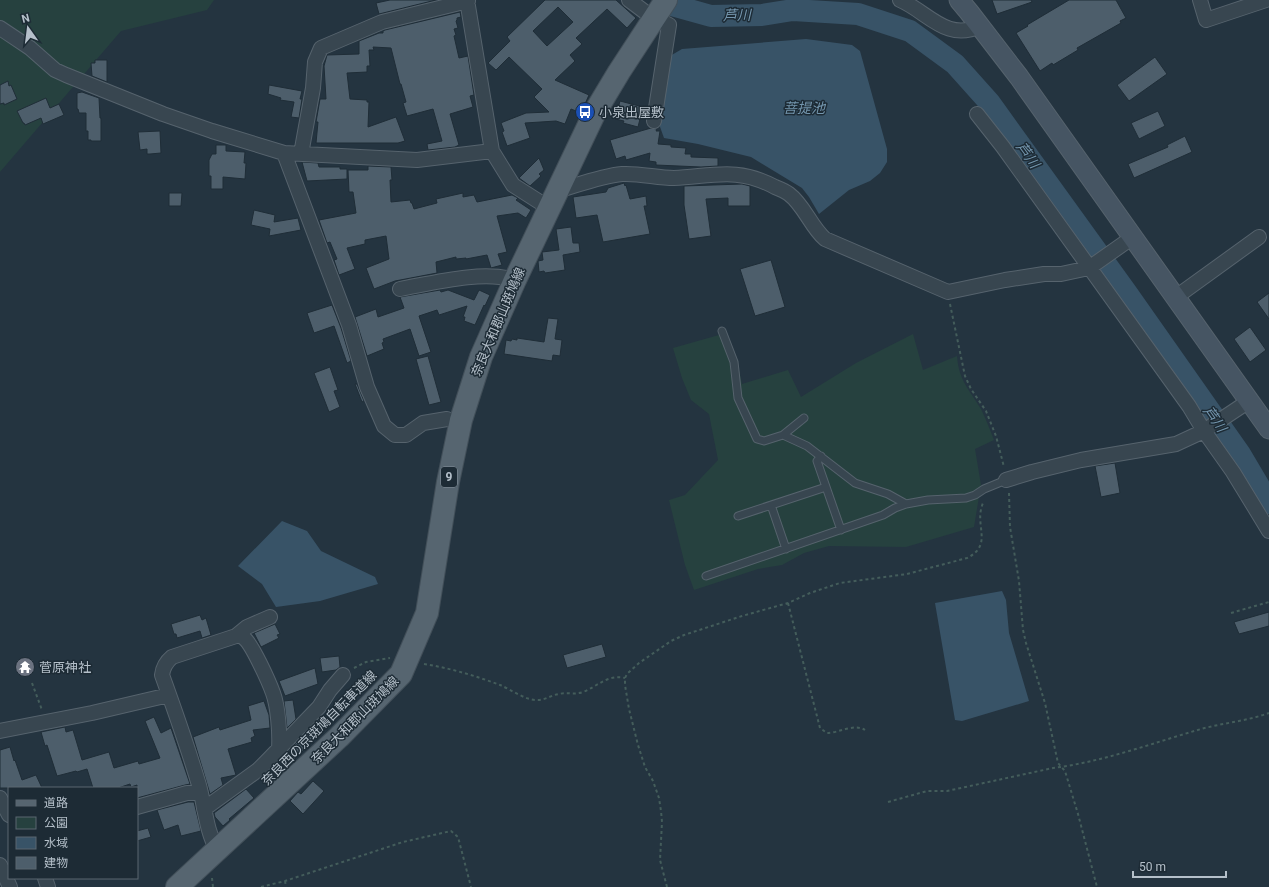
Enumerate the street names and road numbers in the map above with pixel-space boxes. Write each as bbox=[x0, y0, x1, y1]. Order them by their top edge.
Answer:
street label: 奈良大和郡山斑鳩線 bbox=[468, 265, 528, 379]
road number: 9 bbox=[441, 467, 457, 487]
street label: 奈良西の京斑鳩自転車道線 bbox=[259, 668, 379, 788]
street label: 奈良大和郡山斑鳩線 bbox=[308, 673, 402, 767]

